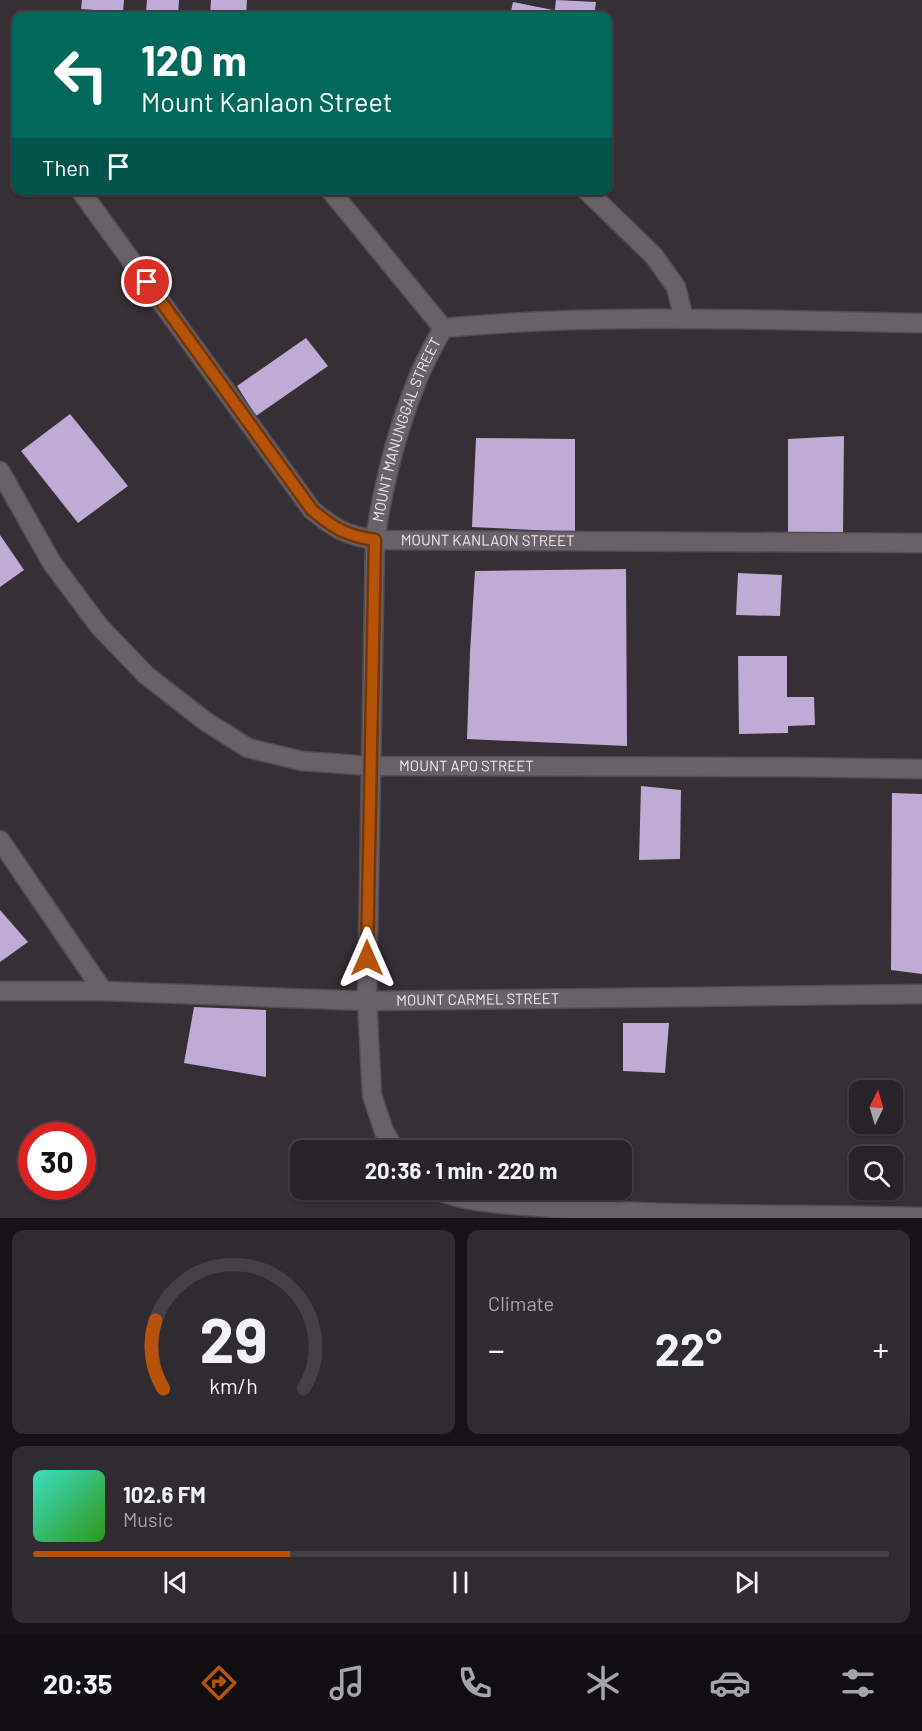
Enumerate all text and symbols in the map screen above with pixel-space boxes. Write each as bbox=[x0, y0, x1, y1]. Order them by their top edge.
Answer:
text: 120 m bbox=[141, 34, 247, 84]
icon: left bbox=[42, 36, 120, 114]
text: Mount Kanlaon Street bbox=[141, 85, 393, 117]
icon: arrive bbox=[102, 150, 135, 183]
text: Then bbox=[42, 154, 90, 180]
pin bbox=[121, 256, 172, 307]
icon: arrive bbox=[130, 265, 163, 298]
street label: MOUNT MANUNGGAL STREET bbox=[368, 334, 444, 523]
street label: MOUNT KANLAON STREET bbox=[401, 530, 575, 549]
street label: MOUNT APO STREET bbox=[399, 756, 534, 774]
position arrow bbox=[335, 926, 399, 990]
street label: MOUNT CARMEL STREET bbox=[396, 989, 559, 1009]
north arrow bbox=[849, 1080, 903, 1134]
map controls bbox=[849, 1080, 903, 1200]
speed limit sign: 30 bbox=[18, 1122, 96, 1200]
button: search bbox=[849, 1146, 903, 1200]
text: 20:36 · 1 min · 220 m bbox=[365, 1157, 557, 1183]
text: Climate bbox=[488, 1291, 554, 1315]
text: 29 bbox=[199, 1301, 268, 1375]
text: 22° bbox=[655, 1321, 722, 1375]
text: − bbox=[488, 1329, 505, 1369]
text: + bbox=[872, 1329, 889, 1369]
text: km/h bbox=[209, 1373, 258, 1398]
text: 102.6 FM bbox=[123, 1481, 206, 1507]
text: Music bbox=[123, 1507, 173, 1531]
icon: previous bbox=[159, 1566, 192, 1599]
icon: pause bbox=[444, 1566, 477, 1599]
icon: next bbox=[730, 1566, 763, 1599]
icon: directions bbox=[198, 1662, 240, 1704]
icon: music bbox=[326, 1662, 368, 1704]
icon: phone bbox=[454, 1662, 496, 1704]
icon: climate bbox=[582, 1662, 624, 1704]
icon: car bbox=[709, 1662, 751, 1704]
icon: filters bbox=[837, 1662, 879, 1704]
text: 20:35 bbox=[43, 1667, 112, 1699]

